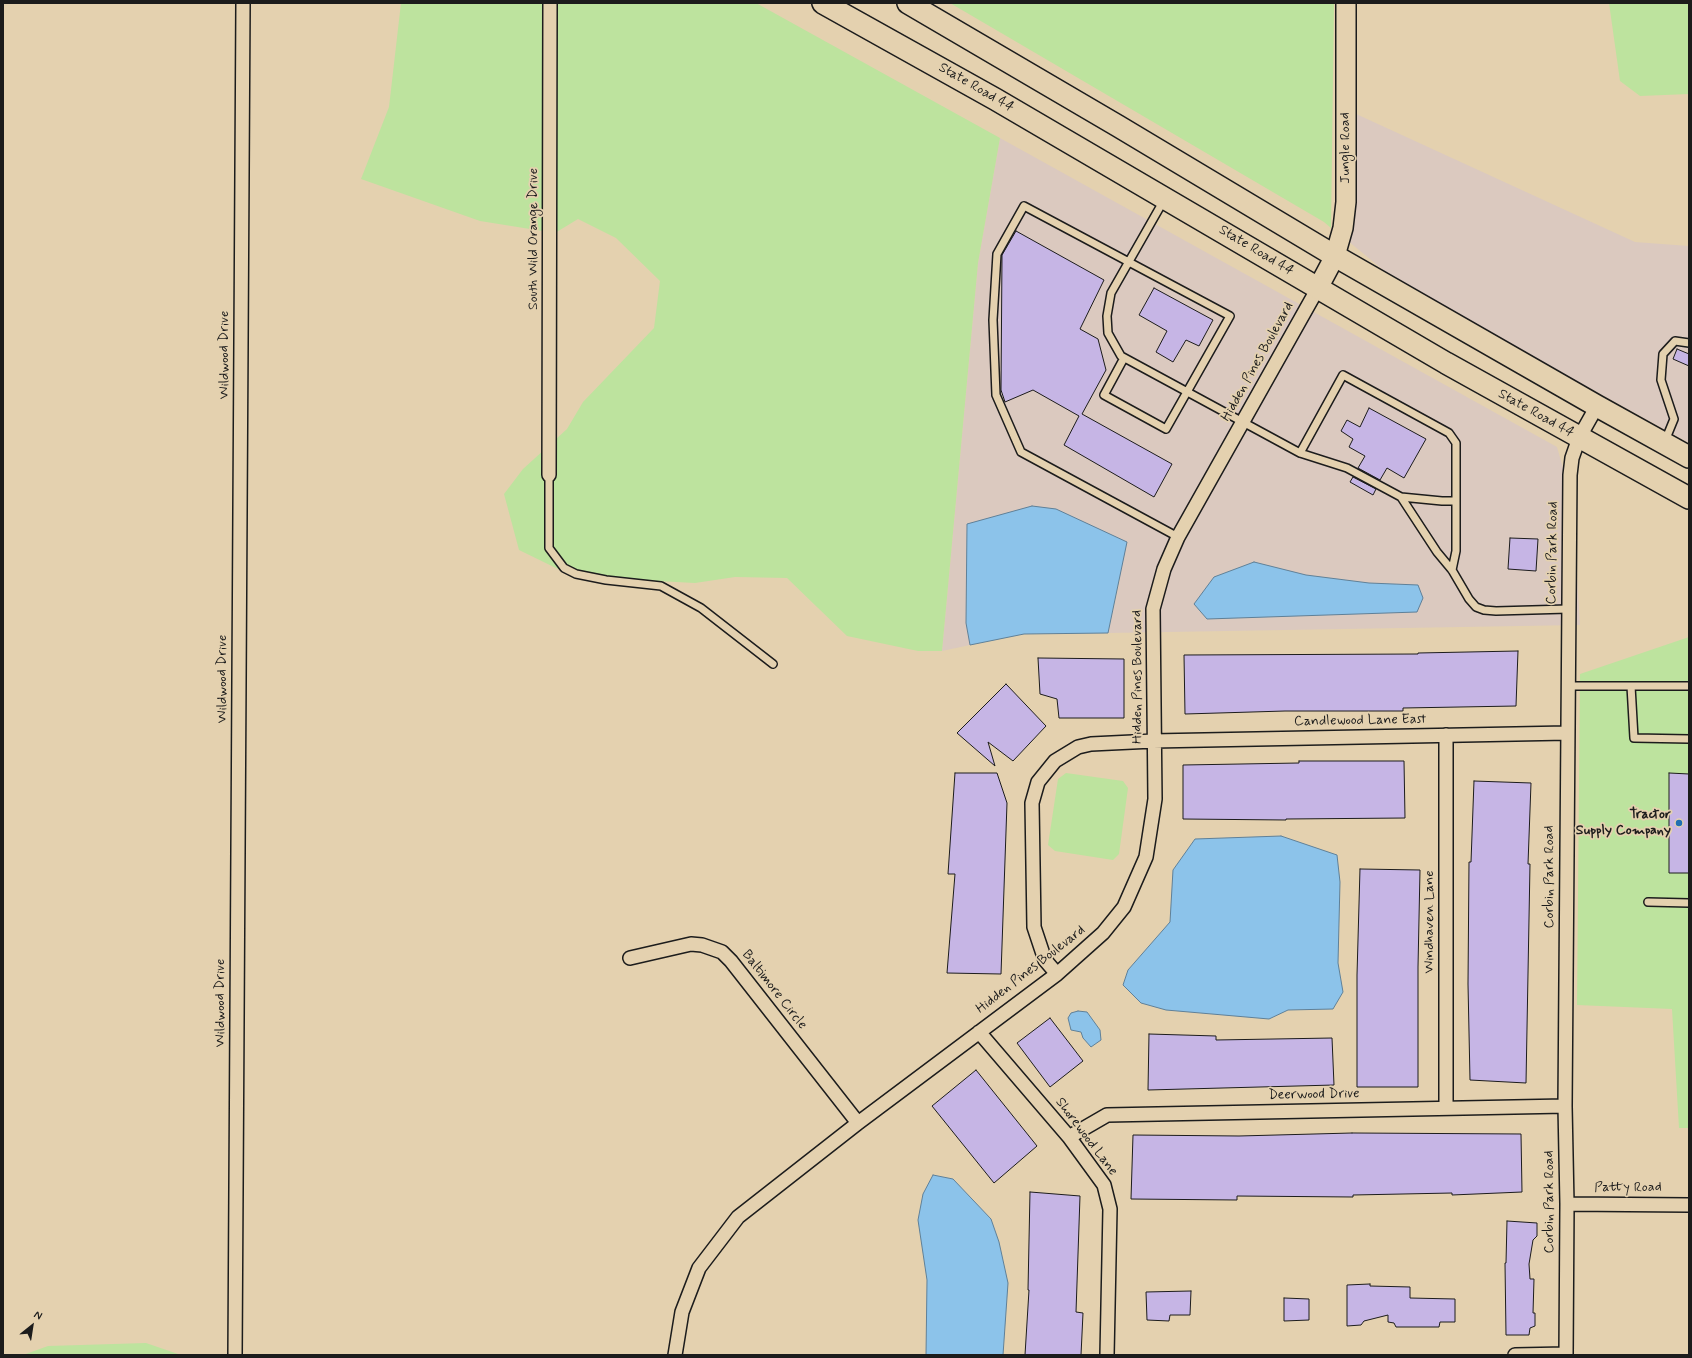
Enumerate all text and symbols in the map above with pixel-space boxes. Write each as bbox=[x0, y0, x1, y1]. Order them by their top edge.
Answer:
street label: State Road 44 bbox=[935, 60, 1017, 116]
street label: Jungle Road bbox=[1338, 112, 1354, 184]
street label: South Wild Orange Drive bbox=[526, 168, 542, 310]
street label: State Road 44 bbox=[1215, 222, 1297, 280]
street label: Hidden Pines Boulevard bbox=[1218, 299, 1298, 425]
street label: Wildwood Drive bbox=[217, 311, 233, 399]
street label: State Road 44 bbox=[1495, 386, 1577, 442]
street label: Corbin Park Road bbox=[1544, 501, 1562, 605]
street label: Hidden Pines Boulevard bbox=[1130, 610, 1146, 744]
street label: Wildwood Drive bbox=[215, 635, 231, 723]
street label: Candlewood Lane East bbox=[1294, 711, 1426, 731]
place label: Tractor Supply Company bbox=[1576, 807, 1671, 840]
marker: Tractor Supply Company bbox=[1674, 818, 1684, 828]
street label: Corbin Park Road bbox=[1542, 825, 1558, 929]
street label: Windhaven Lane bbox=[1422, 870, 1438, 974]
street label: Hidden Pines Boulevard bbox=[973, 922, 1089, 1018]
street label: Baltimore Circle bbox=[738, 947, 810, 1033]
street label: Wildwood Drive bbox=[213, 959, 229, 1047]
street label: Deerwood Drive bbox=[1268, 1086, 1360, 1104]
street label: Shorewood Lane bbox=[1051, 1095, 1121, 1179]
street label: Corbin Park Road bbox=[1542, 1150, 1558, 1254]
street label: Patty Road bbox=[1594, 1180, 1662, 1196]
north arrow bbox=[12, 1306, 52, 1346]
text: N bbox=[31, 1308, 45, 1323]

